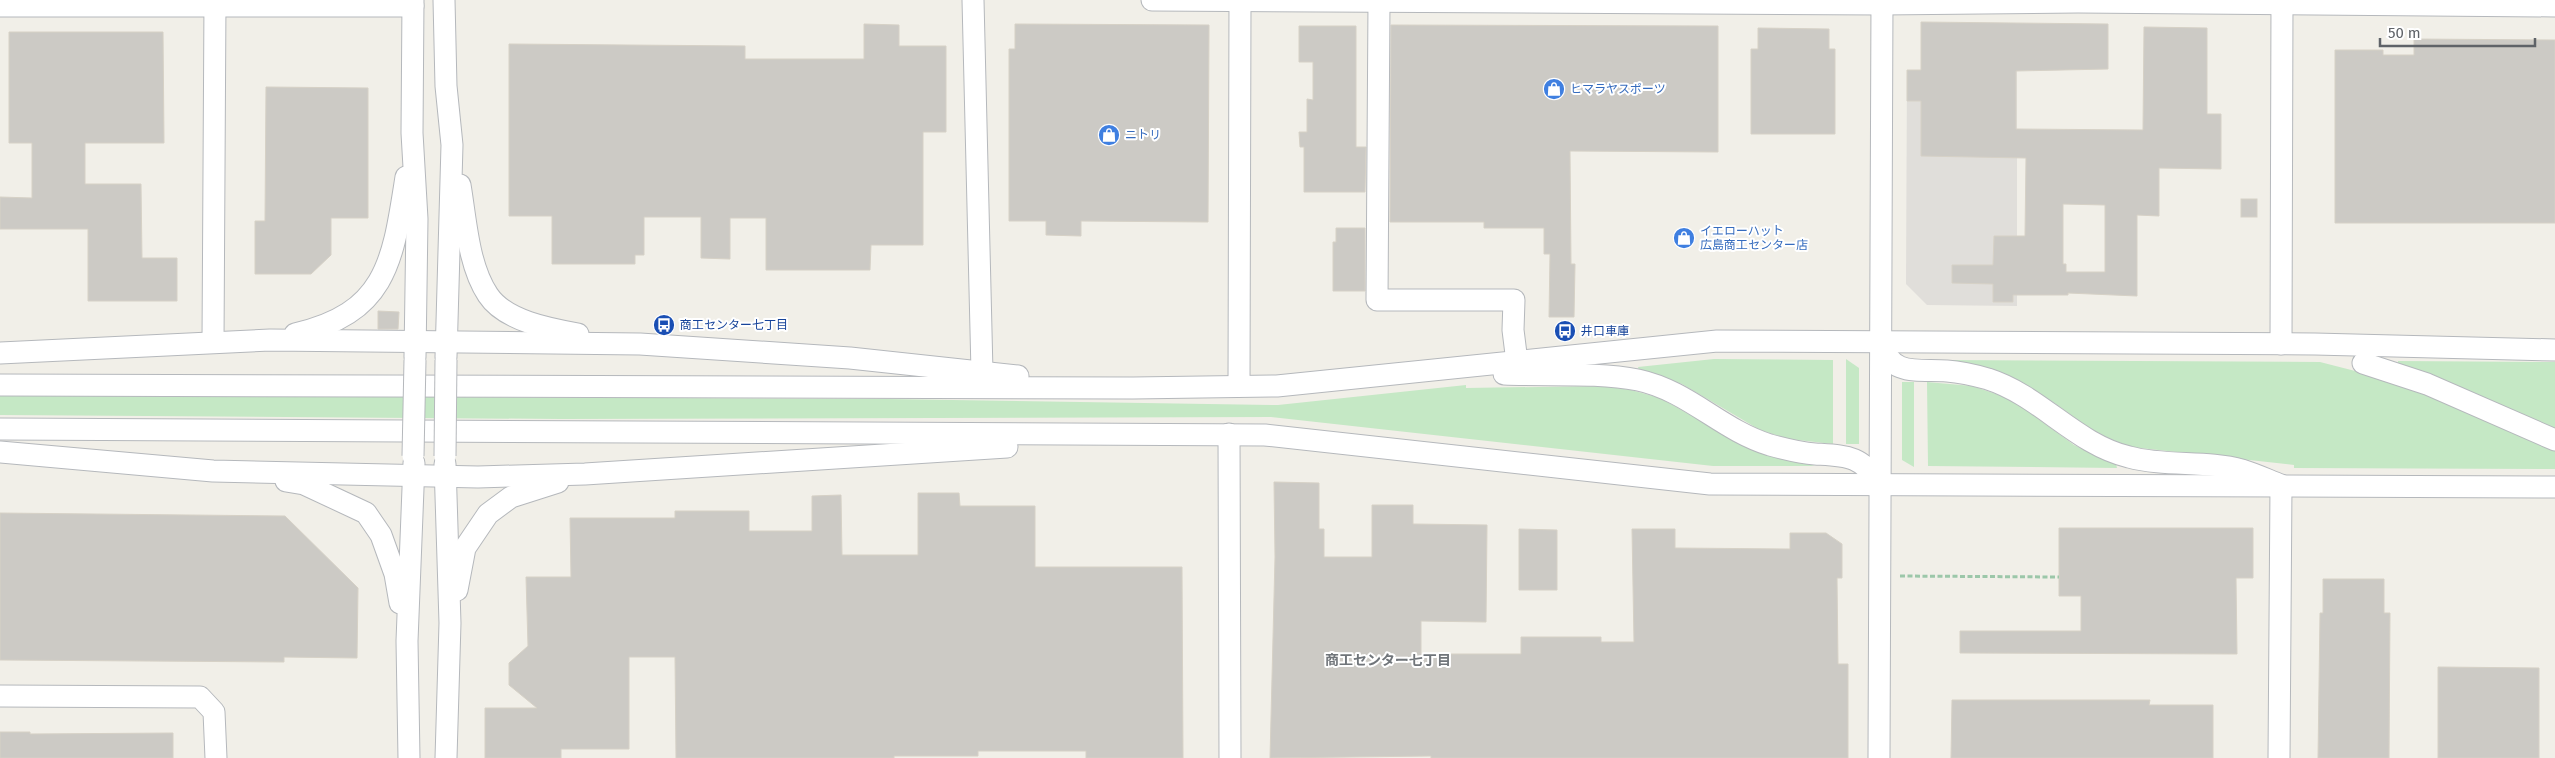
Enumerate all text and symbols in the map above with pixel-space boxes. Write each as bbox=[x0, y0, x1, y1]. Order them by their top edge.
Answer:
scale bar bbox=[2380, 15, 2535, 47]
text: 50 m bbox=[2388, 24, 2421, 42]
shop icon: ヒマラヤスポーツ bbox=[1542, 77, 1566, 101]
place label: ヒマラヤスポーツ bbox=[1570, 82, 1666, 96]
shop icon: ニトリ bbox=[1097, 123, 1121, 147]
place label: ニトリ bbox=[1125, 128, 1161, 142]
place label: イエローハット 広島商工センター店 bbox=[1700, 224, 1808, 252]
shop icon: イエローハット 広島商工センター店 bbox=[1672, 226, 1696, 250]
bus stop icon: 商工センター七丁目 bbox=[652, 313, 676, 337]
place label: 商工センター七丁目 bbox=[680, 318, 788, 332]
bus stop icon: 井口車庫 bbox=[1553, 319, 1577, 343]
place label: 井口車庫 bbox=[1581, 324, 1629, 338]
district label: 商工センター七丁目 bbox=[1325, 652, 1451, 669]

